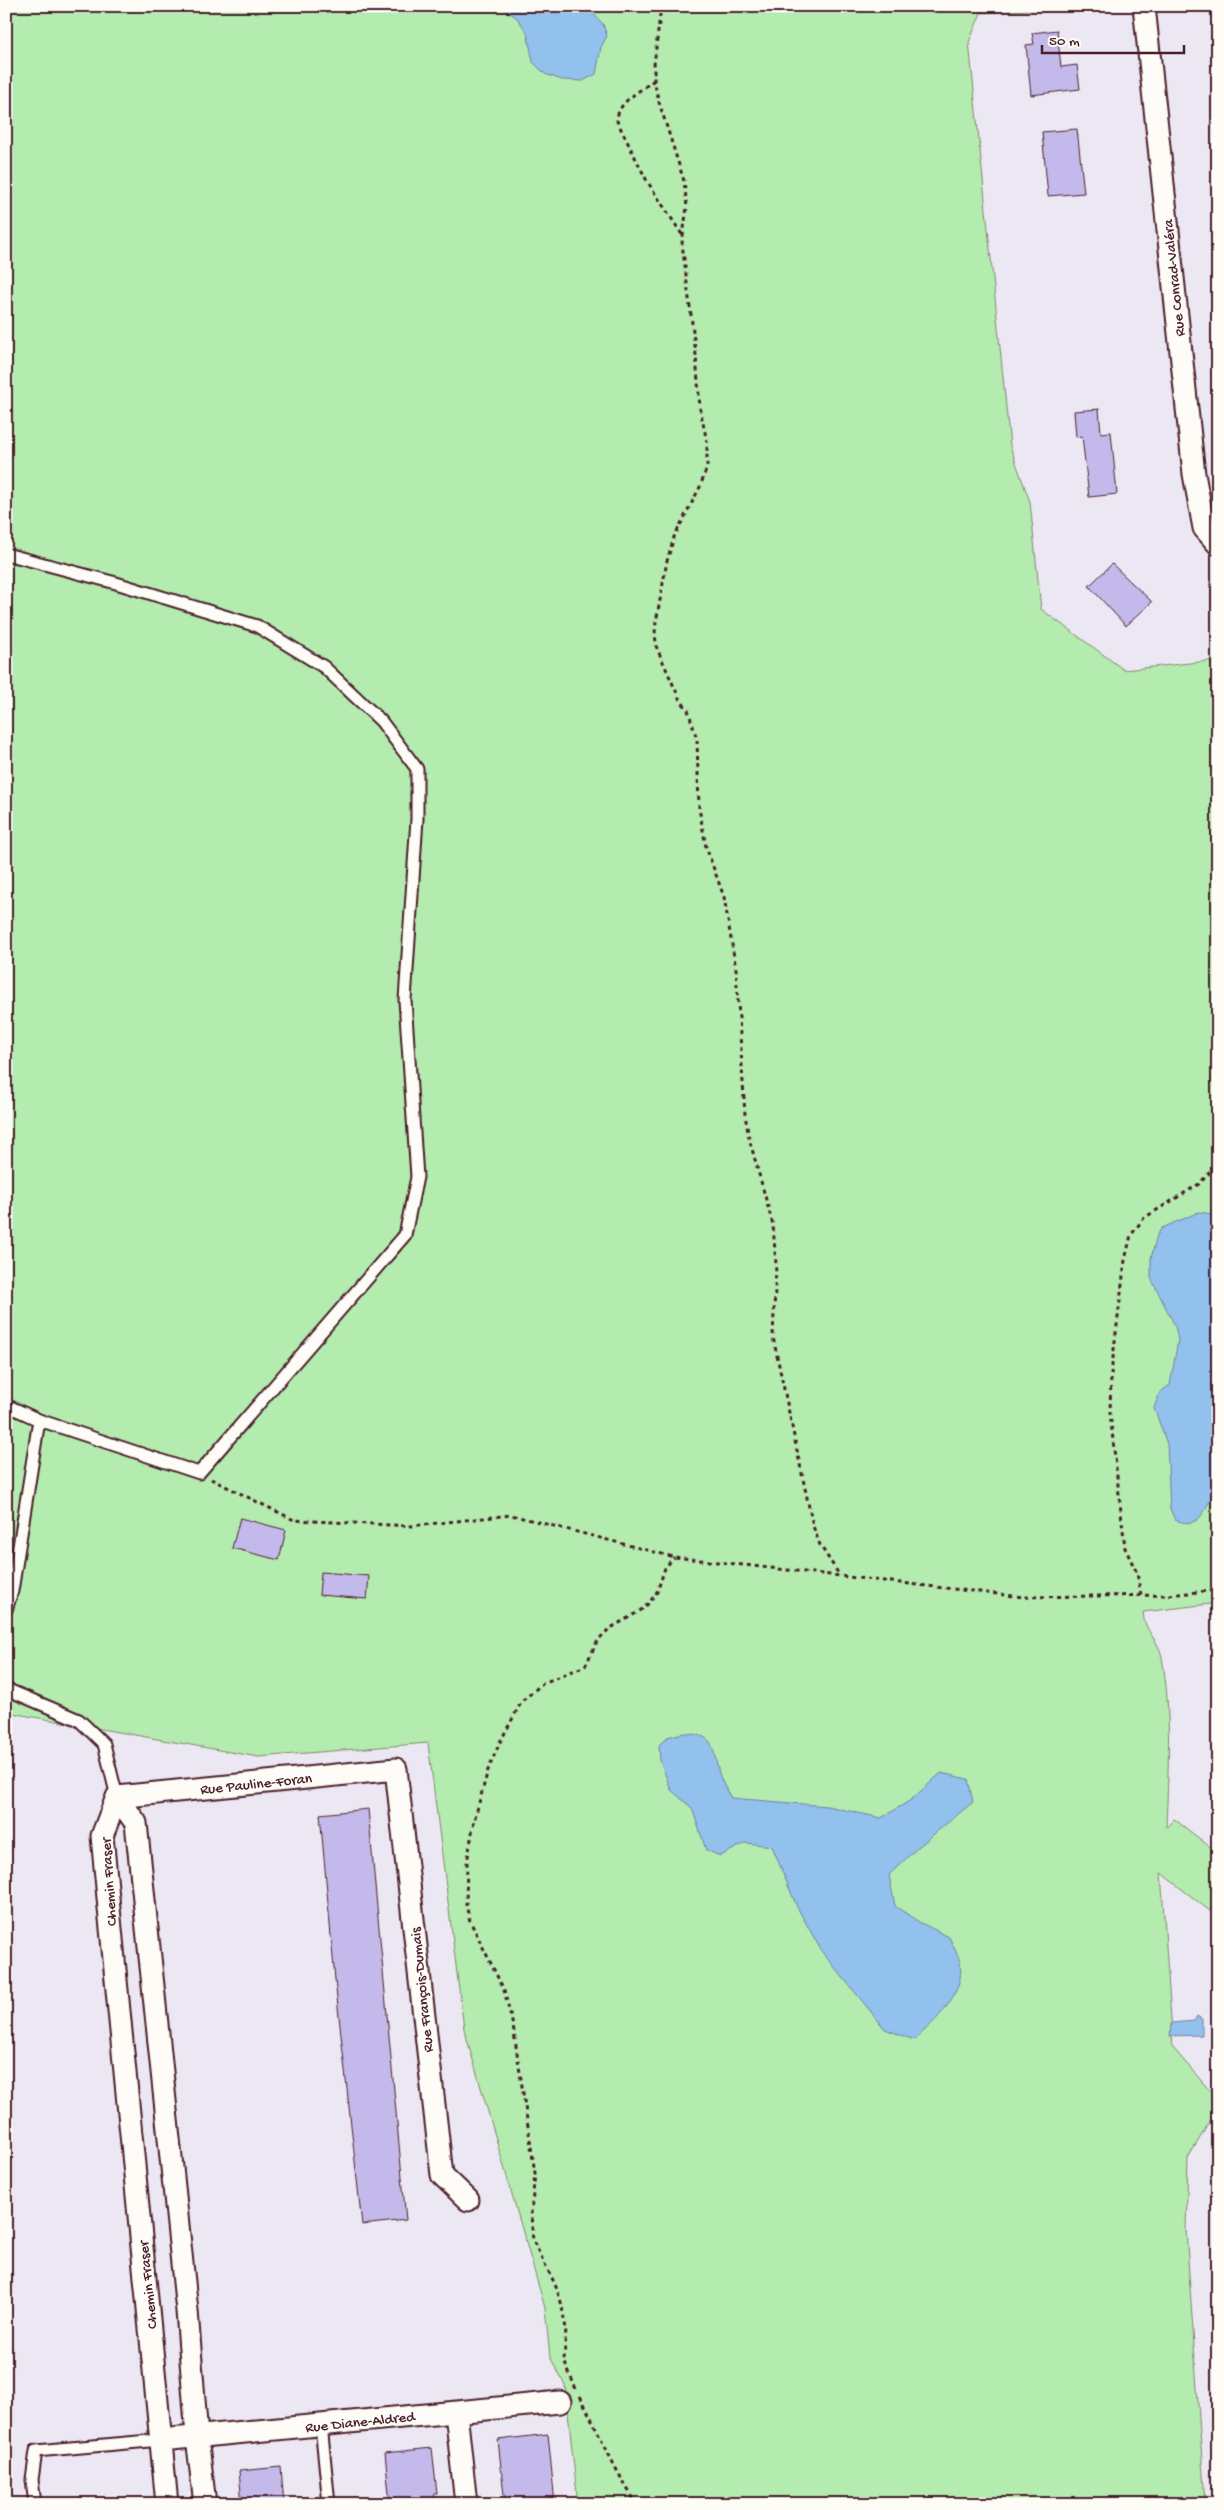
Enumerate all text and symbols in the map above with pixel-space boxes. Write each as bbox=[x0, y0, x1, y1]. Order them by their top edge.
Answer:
scale bar bbox=[1042, 22, 1184, 54]
text: 50 m bbox=[1049, 33, 1080, 51]
street label: Rue Conrad-Valéra bbox=[1160, 218, 1190, 337]
street label: Rue Pauline-Foran bbox=[199, 1770, 313, 1800]
street label: Chemin Fraser bbox=[98, 1835, 122, 1927]
street label: Rue François-Dumais bbox=[407, 1926, 439, 2053]
street label: Chemin Fraser bbox=[135, 2238, 163, 2330]
street label: Rue Diane-Aldred bbox=[305, 2408, 417, 2438]

